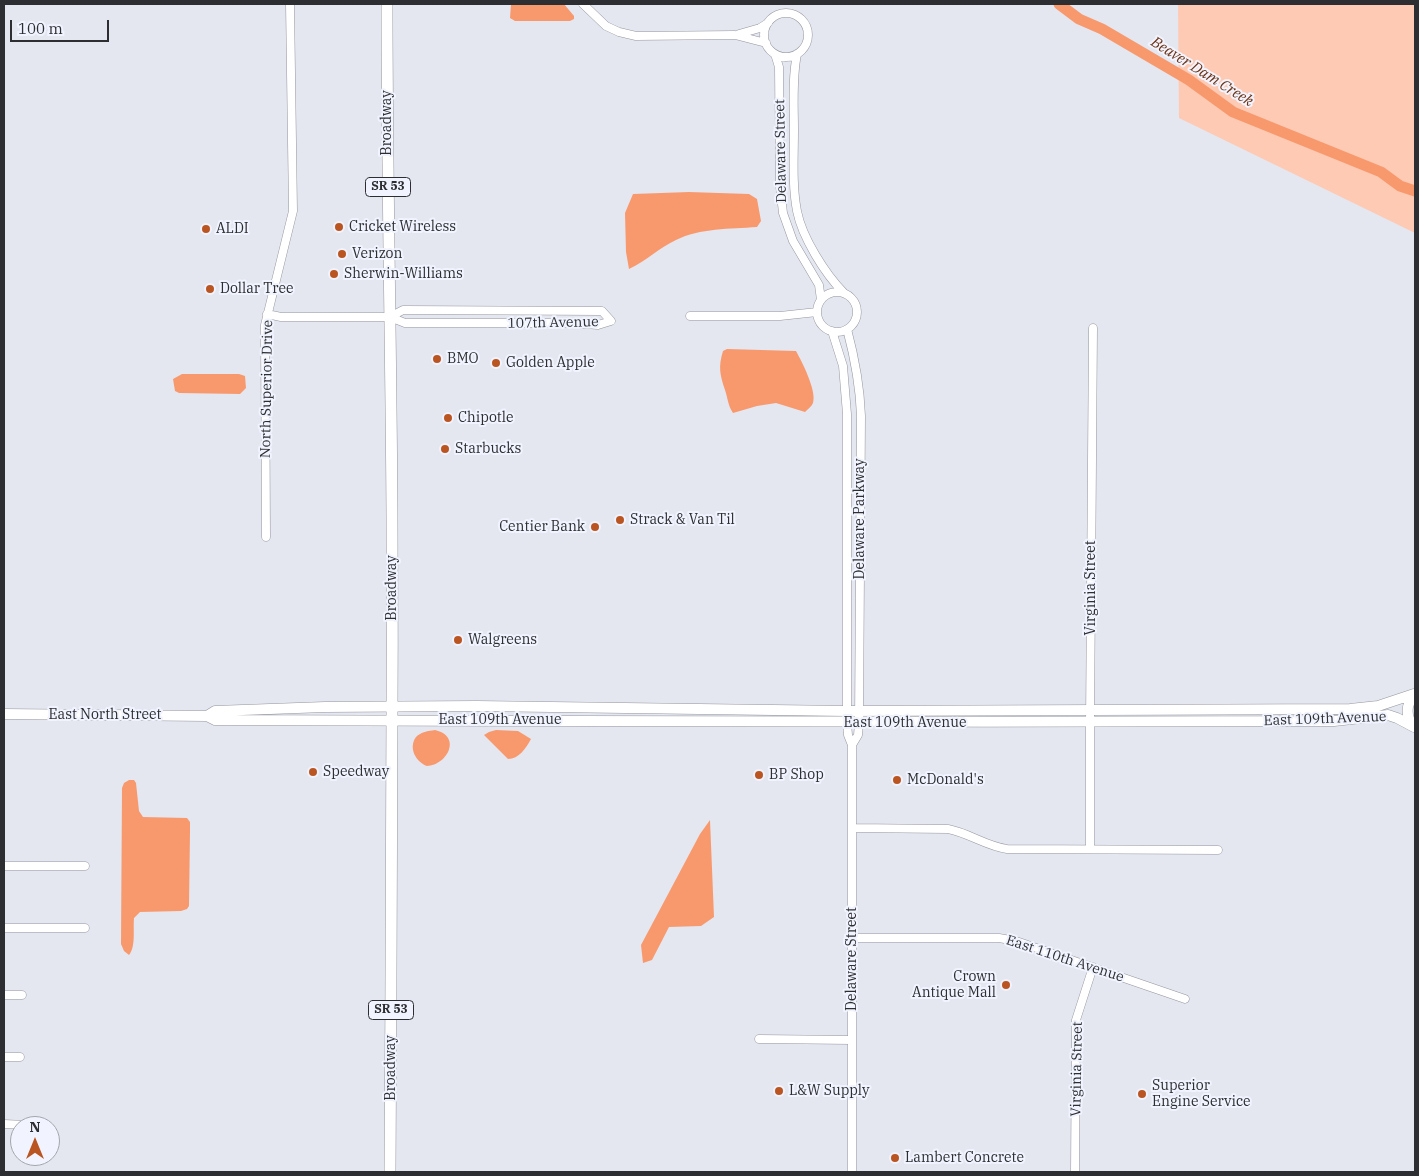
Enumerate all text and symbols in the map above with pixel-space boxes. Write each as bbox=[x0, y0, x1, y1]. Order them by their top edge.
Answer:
scale bar bbox=[12, 10, 111, 42]
text: 100 m bbox=[18, 19, 63, 38]
water label: Beaver Dam Creek bbox=[1147, 33, 1257, 111]
street label: Broadway bbox=[379, 90, 395, 156]
street label: Delaware Street bbox=[772, 99, 790, 203]
road number: SR 53 bbox=[366, 178, 410, 196]
place label: Cricket Wireless bbox=[349, 219, 456, 235]
place label: ALDI bbox=[216, 221, 249, 237]
marker: Cricket Wireless bbox=[333, 221, 345, 233]
marker: ALDI bbox=[200, 223, 212, 235]
place label: Verizon bbox=[352, 246, 402, 262]
marker: Verizon bbox=[336, 248, 348, 260]
place label: Sherwin-Williams bbox=[344, 266, 463, 282]
marker: Sherwin-Williams bbox=[328, 268, 340, 280]
place label: Dollar Tree bbox=[220, 281, 293, 297]
marker: Dollar Tree bbox=[204, 283, 216, 295]
street label: 107th Avenue bbox=[507, 314, 599, 332]
street label: North Superior Drive bbox=[257, 320, 277, 458]
place label: BMO bbox=[447, 351, 479, 367]
marker: BMO bbox=[431, 353, 443, 365]
place label: Golden Apple bbox=[506, 355, 595, 371]
marker: Golden Apple bbox=[490, 357, 502, 369]
place label: Chipotle bbox=[458, 410, 513, 426]
marker: Chipotle bbox=[442, 412, 454, 424]
place label: Starbucks bbox=[455, 441, 521, 457]
marker: Starbucks bbox=[439, 443, 451, 455]
street label: Delaware Parkway bbox=[852, 459, 868, 579]
place label: Strack & Van Til bbox=[630, 512, 735, 528]
marker: Strack & Van Til bbox=[614, 514, 626, 526]
place label: Centier Bank bbox=[499, 519, 585, 535]
marker: Centier Bank bbox=[589, 521, 601, 533]
street label: Virginia Street bbox=[1083, 540, 1099, 636]
street label: Broadway bbox=[384, 555, 400, 621]
place label: Walgreens bbox=[468, 632, 537, 648]
marker: Walgreens bbox=[452, 634, 464, 646]
street label: East North Street bbox=[49, 707, 161, 723]
street label: East 109th Avenue bbox=[1263, 708, 1387, 730]
street label: East 109th Avenue bbox=[439, 712, 561, 728]
street label: East 109th Avenue bbox=[844, 715, 966, 731]
place label: Speedway bbox=[323, 764, 389, 780]
marker: Speedway bbox=[307, 766, 319, 778]
place label: BP Shop bbox=[769, 767, 824, 783]
marker: BP Shop bbox=[753, 769, 765, 781]
place label: McDonald's bbox=[907, 772, 984, 788]
marker: McDonald's bbox=[891, 774, 903, 786]
street label: Delaware Street bbox=[844, 907, 860, 1011]
street label: East 110th Avenue bbox=[1004, 932, 1126, 986]
place label: Crown Antique Mall bbox=[912, 969, 996, 1002]
marker: Crown Antique Mall bbox=[1000, 979, 1012, 991]
road number: SR 53 bbox=[368, 1000, 414, 1020]
street label: Virginia Street bbox=[1068, 1021, 1086, 1117]
street label: Broadway bbox=[383, 1035, 399, 1101]
place label: Superior Engine Service bbox=[1152, 1078, 1250, 1110]
place label: L&W Supply bbox=[789, 1083, 870, 1099]
marker: L&W Supply bbox=[773, 1085, 785, 1097]
marker: Superior Engine Service bbox=[1136, 1088, 1148, 1100]
north arrow bbox=[10, 1116, 60, 1166]
text: N bbox=[29, 1118, 41, 1136]
place label: Lambert Concrete bbox=[905, 1150, 1024, 1166]
marker: Lambert Concrete bbox=[889, 1152, 901, 1164]

